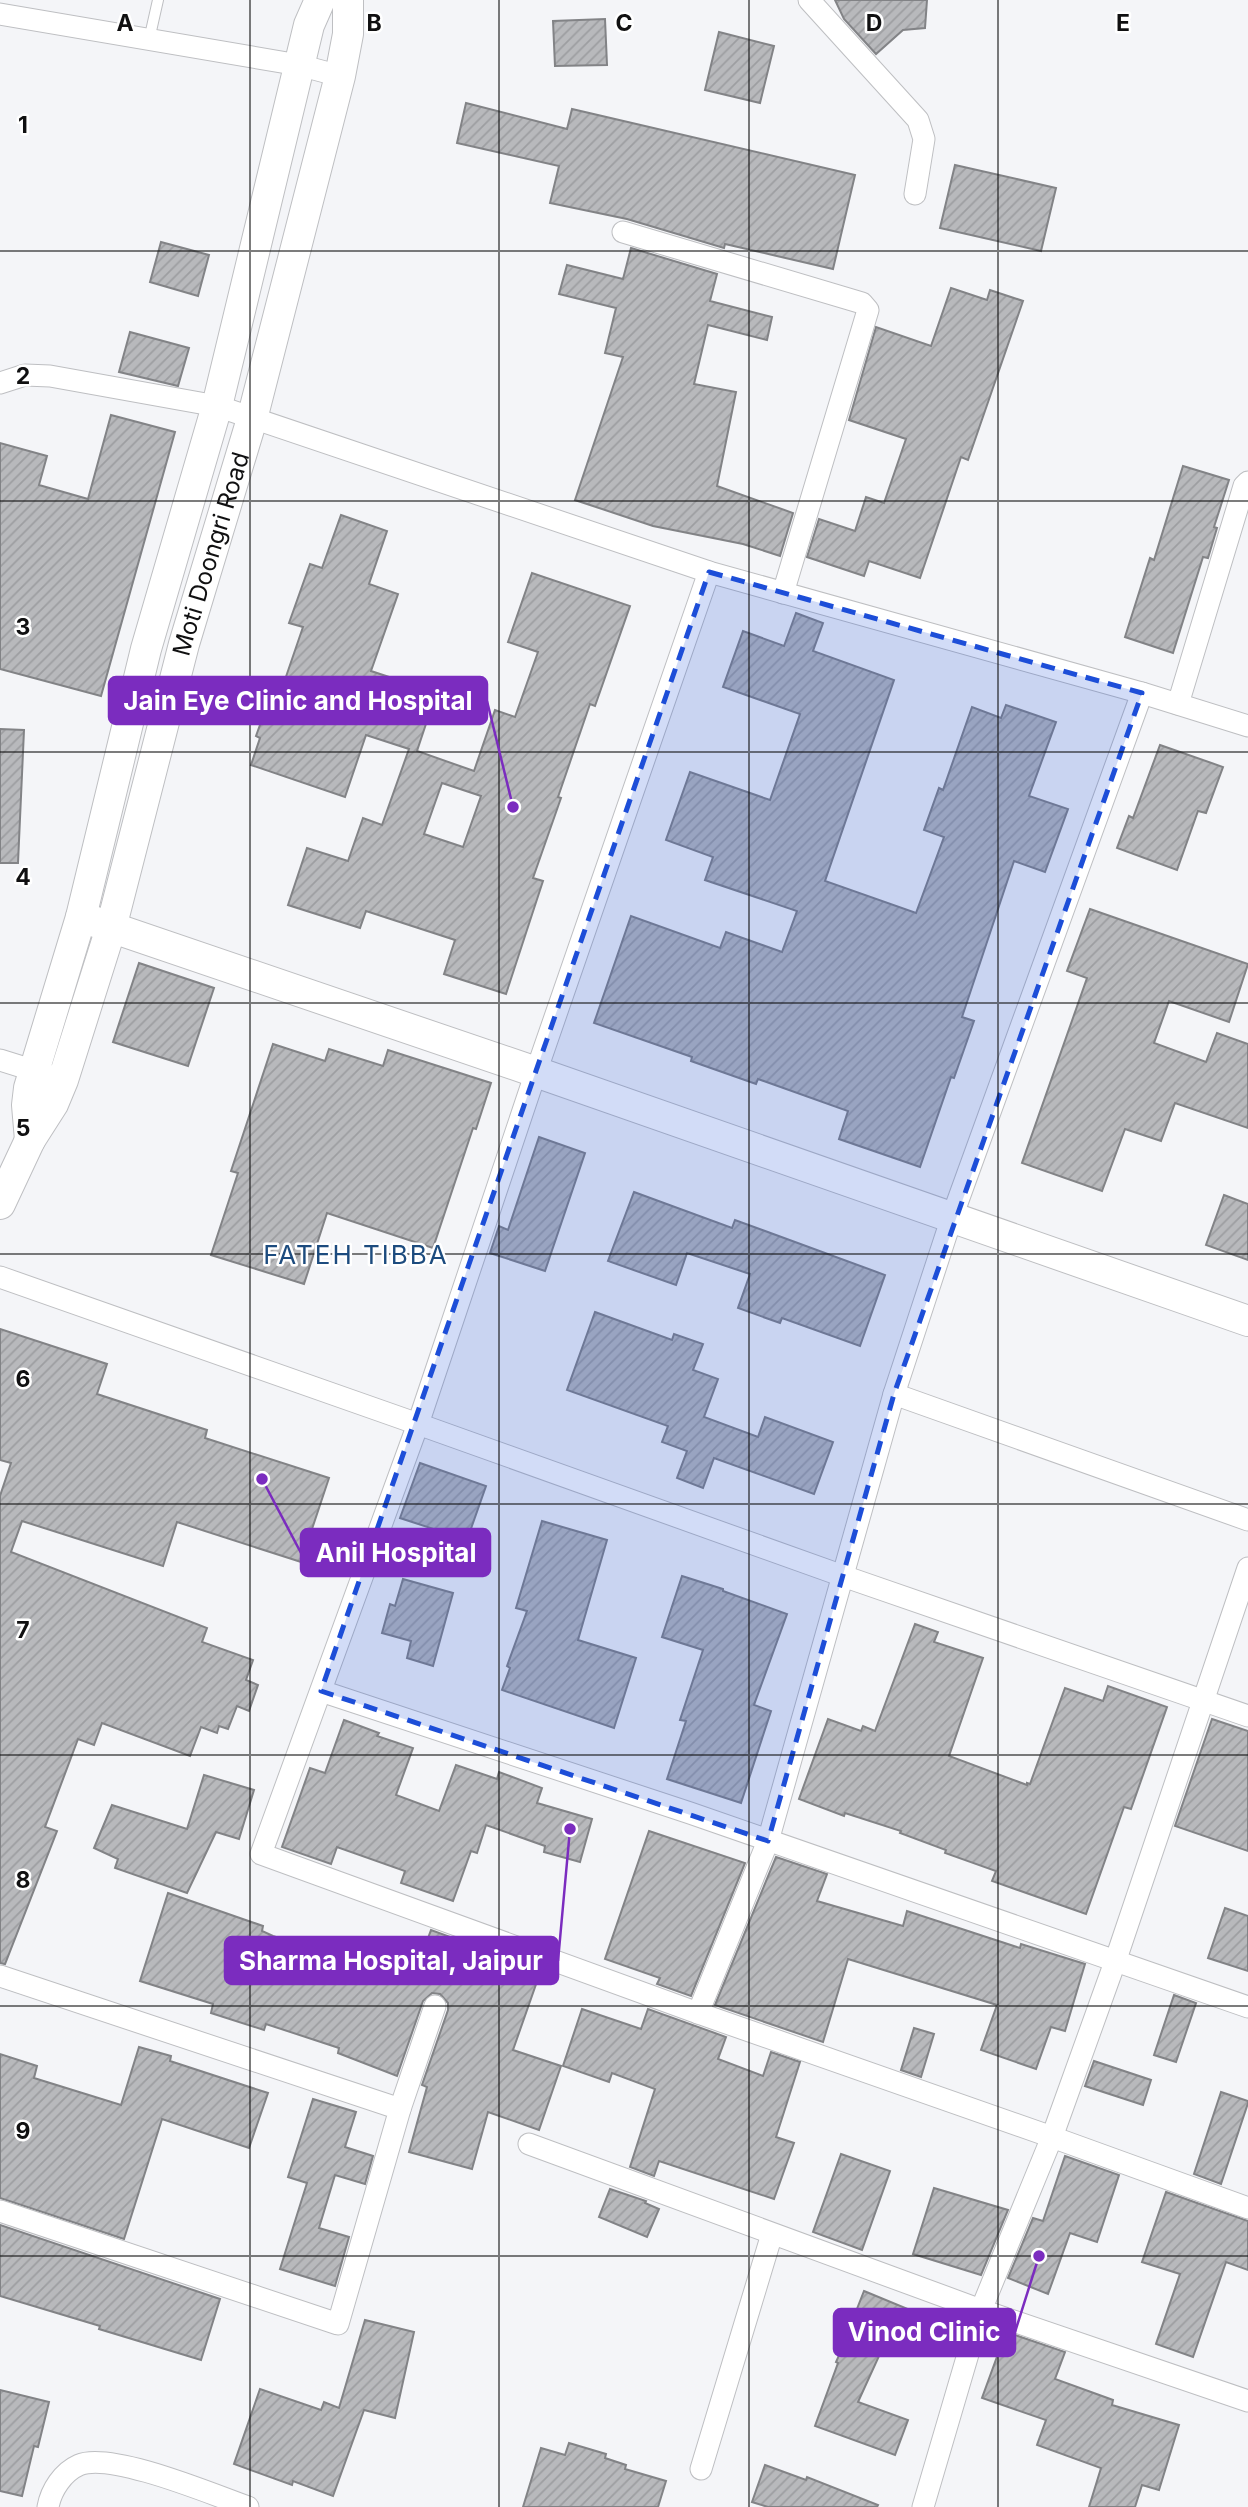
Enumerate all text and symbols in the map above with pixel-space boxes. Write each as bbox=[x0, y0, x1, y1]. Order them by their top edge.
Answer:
text: A bbox=[116, 9, 134, 37]
text: B bbox=[366, 9, 382, 37]
text: C bbox=[615, 9, 633, 37]
text: D bbox=[866, 9, 882, 37]
text: E bbox=[1116, 9, 1130, 37]
text: 1 bbox=[18, 111, 28, 139]
text: 2 bbox=[16, 362, 30, 390]
street label: Moti Doongri Road bbox=[167, 449, 255, 659]
text: 3 bbox=[16, 613, 30, 641]
callout: Jain Eye Clinic and Hospital bbox=[109, 677, 487, 724]
text: Jain Eye Clinic and Hospital bbox=[123, 685, 473, 716]
text: 4 bbox=[15, 863, 31, 891]
text: 5 bbox=[16, 1114, 30, 1142]
district label: FATEH TIBBA bbox=[263, 1239, 449, 1270]
text: 6 bbox=[16, 1365, 30, 1393]
callout: Anil Hospital bbox=[301, 1529, 490, 1576]
text: Anil Hospital bbox=[315, 1537, 477, 1568]
text: 7 bbox=[16, 1616, 30, 1644]
text: 8 bbox=[16, 1866, 30, 1894]
callout: Sharma Hospital, Jaipur bbox=[225, 1937, 558, 1984]
text: Sharma Hospital, Jaipur bbox=[239, 1945, 543, 1976]
text: 9 bbox=[16, 2117, 30, 2145]
callout: Vinod Clinic bbox=[834, 2309, 1015, 2356]
text: Vinod Clinic bbox=[848, 2316, 1001, 2347]

